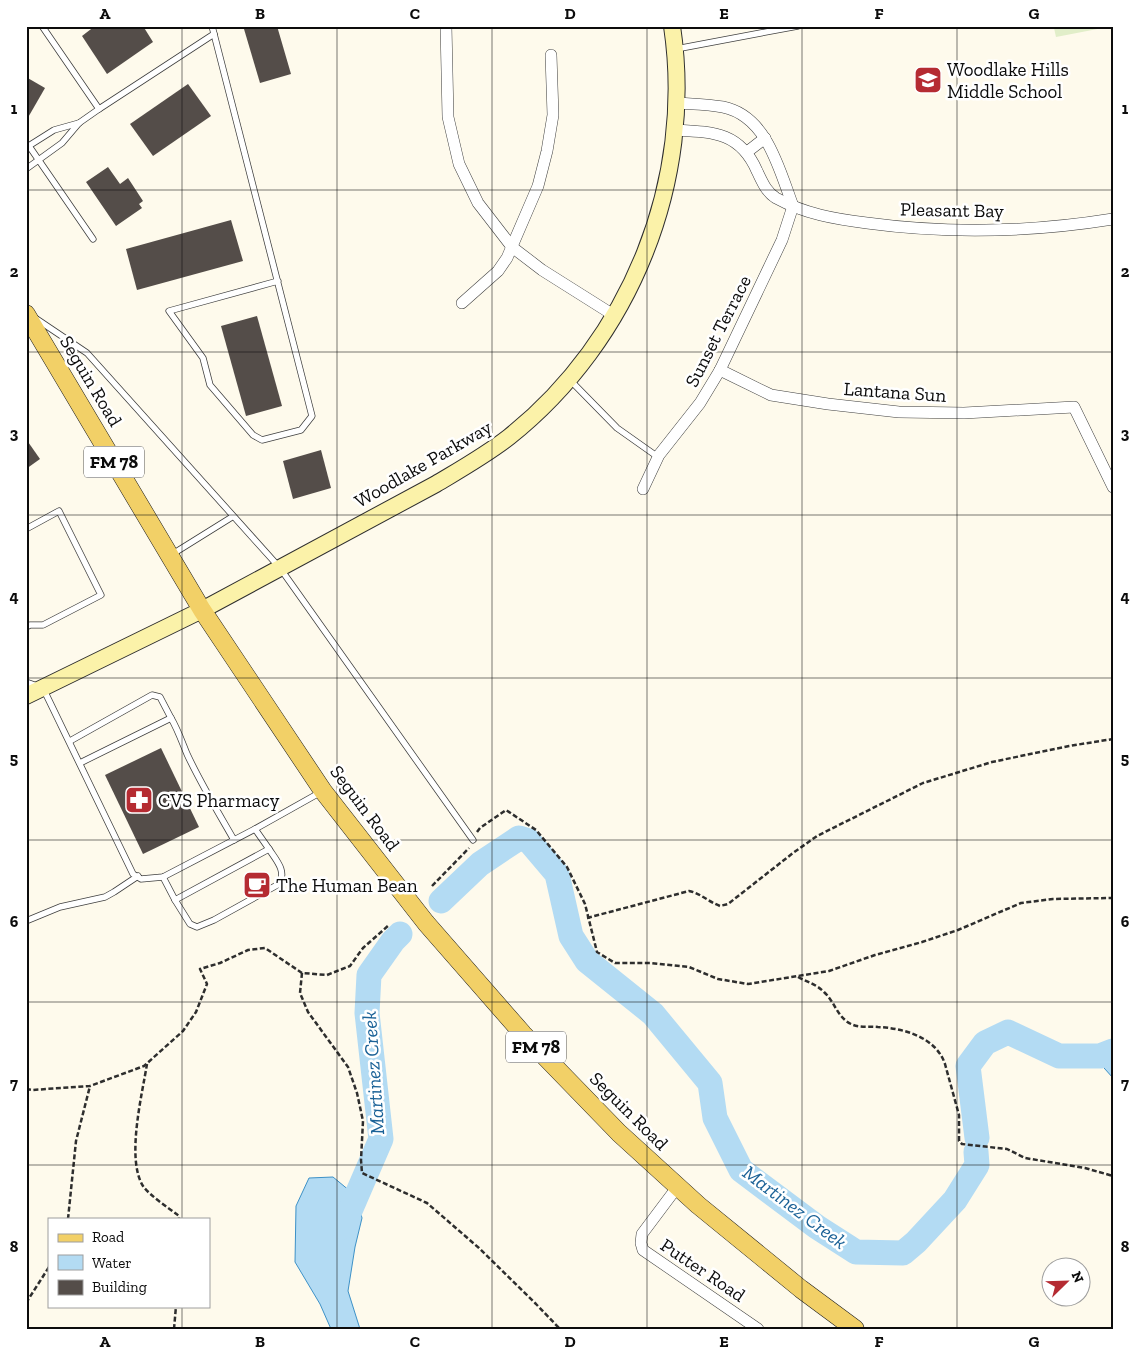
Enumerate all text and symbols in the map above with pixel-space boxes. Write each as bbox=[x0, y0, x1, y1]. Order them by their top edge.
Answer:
text: A bbox=[100, 4, 111, 23]
text: B bbox=[255, 4, 265, 23]
text: C bbox=[410, 4, 420, 23]
text: D bbox=[564, 4, 576, 23]
text: E bbox=[719, 4, 729, 23]
text: F bbox=[874, 4, 884, 23]
text: G bbox=[1029, 4, 1040, 23]
place label: Woodlake Hills Middle School bbox=[947, 58, 1069, 103]
school or university icon: Woodlake Hills Middle School bbox=[913, 65, 943, 95]
text: 1 bbox=[11, 99, 18, 118]
text: 1 bbox=[1122, 99, 1129, 118]
street label: Pleasant Bay bbox=[900, 198, 1004, 222]
text: 2 bbox=[10, 262, 19, 281]
text: 2 bbox=[1121, 262, 1130, 281]
street label: Sunset Terrace bbox=[680, 271, 756, 391]
street label: Seguin Road bbox=[55, 332, 127, 431]
street label: Lantana Sun bbox=[843, 377, 947, 407]
street label: Woodlake Parkway bbox=[350, 415, 496, 513]
text: 3 bbox=[10, 424, 19, 443]
text: 3 bbox=[1121, 424, 1130, 443]
road number: FM 78 bbox=[84, 447, 144, 478]
text: 4 bbox=[9, 587, 19, 606]
text: 4 bbox=[1120, 587, 1130, 606]
text: 5 bbox=[10, 749, 18, 768]
text: 5 bbox=[1121, 749, 1129, 768]
street label: Seguin Road bbox=[325, 761, 405, 856]
pharmacy icon: CVS Pharmacy bbox=[124, 785, 154, 815]
place label: CVS Pharmacy bbox=[158, 789, 280, 812]
cafe icon: The Human Bean bbox=[242, 870, 272, 900]
place label: The Human Bean bbox=[276, 874, 418, 897]
text: 6 bbox=[10, 912, 19, 931]
text: 6 bbox=[1121, 912, 1130, 931]
water label: Martinez Creek bbox=[357, 1010, 389, 1136]
road number: FM 78 bbox=[506, 1032, 566, 1062]
street label: Seguin Road bbox=[585, 1067, 673, 1155]
text: 7 bbox=[10, 1074, 18, 1093]
text: 7 bbox=[1121, 1074, 1129, 1093]
water label: Martinez Creek bbox=[738, 1160, 852, 1254]
legend bbox=[48, 1218, 210, 1308]
text: Road bbox=[92, 1228, 125, 1246]
street label: Putter Road bbox=[656, 1233, 750, 1307]
text: 8 bbox=[10, 1237, 19, 1256]
text: 8 bbox=[1121, 1237, 1130, 1256]
text: Water bbox=[92, 1254, 132, 1272]
north arrow bbox=[1042, 1258, 1092, 1308]
text: N bbox=[1068, 1269, 1088, 1286]
text: Building bbox=[92, 1278, 147, 1296]
text: A bbox=[100, 1332, 111, 1351]
text: B bbox=[255, 1332, 265, 1351]
text: C bbox=[410, 1332, 420, 1351]
text: D bbox=[564, 1332, 576, 1351]
text: E bbox=[719, 1332, 729, 1351]
text: F bbox=[874, 1332, 884, 1351]
text: G bbox=[1029, 1332, 1040, 1351]

